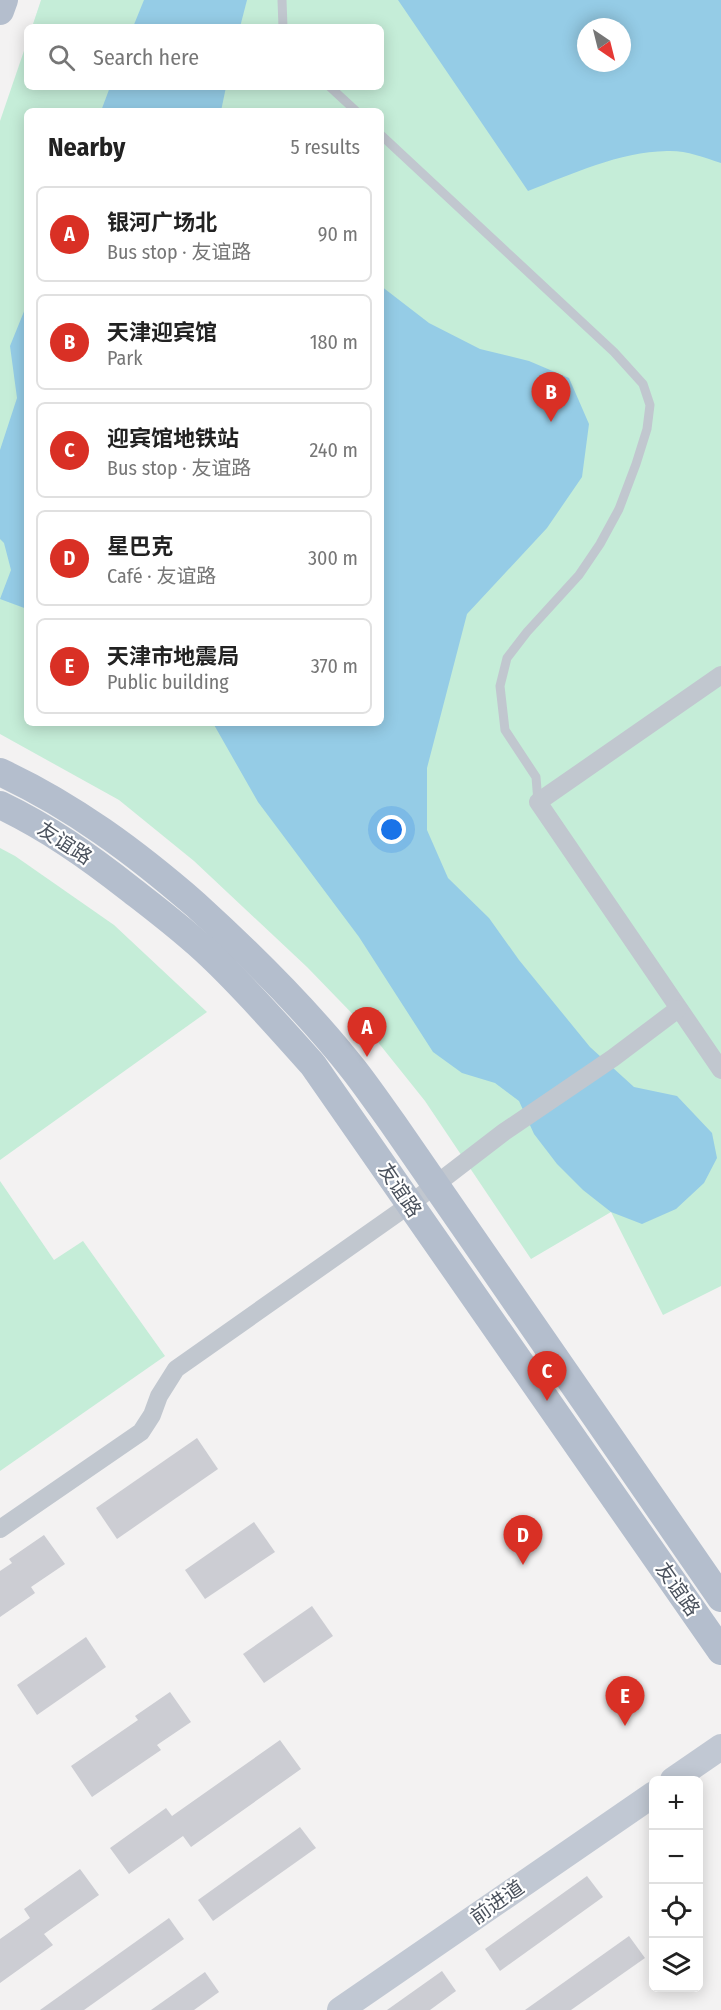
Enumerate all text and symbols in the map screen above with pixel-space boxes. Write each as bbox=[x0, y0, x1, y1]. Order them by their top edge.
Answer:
north arrow bbox=[577, 18, 631, 72]
search box bbox=[24, 24, 384, 90]
icon: search bbox=[45, 41, 78, 74]
text: Search here bbox=[93, 44, 199, 71]
text: Nearby bbox=[48, 132, 125, 163]
text: 5 results bbox=[290, 135, 360, 159]
text: 银河广场北 bbox=[107, 209, 217, 236]
text: A bbox=[64, 222, 75, 246]
text: 90 m bbox=[318, 222, 358, 246]
text: Bus stop · 友谊路 bbox=[107, 240, 251, 264]
text: 天津迎宾馆 bbox=[107, 319, 217, 346]
text: B bbox=[64, 330, 75, 354]
text: 180 m bbox=[310, 330, 358, 354]
text: Park bbox=[107, 346, 143, 370]
pin: B bbox=[532, 372, 570, 422]
text: 迎宾馆地铁站 bbox=[107, 425, 239, 452]
text: C bbox=[64, 438, 75, 462]
text: 240 m bbox=[309, 438, 358, 462]
text: Bus stop · 友谊路 bbox=[107, 456, 251, 480]
text: 星巴克 bbox=[107, 533, 173, 560]
text: D bbox=[64, 546, 75, 570]
text: 300 m bbox=[308, 546, 358, 570]
text: Café · 友谊路 bbox=[107, 564, 216, 588]
text: 天津市地震局 bbox=[107, 643, 239, 670]
text: E bbox=[65, 654, 74, 678]
text: 370 m bbox=[311, 654, 358, 678]
text: Public building bbox=[107, 670, 229, 694]
your location bbox=[377, 815, 406, 844]
street label: 友谊路 bbox=[33, 817, 97, 869]
pin: A bbox=[348, 1008, 386, 1057]
street label: 友谊路 bbox=[373, 1158, 427, 1222]
pin: C bbox=[528, 1352, 566, 1401]
pin: D bbox=[504, 1516, 542, 1565]
street label: 友谊路 bbox=[651, 1558, 705, 1620]
pin: E bbox=[606, 1676, 644, 1726]
map controls bbox=[649, 1776, 703, 1992]
button: + bbox=[649, 1776, 703, 1830]
button: − bbox=[649, 1830, 703, 1884]
street label: 前进道 bbox=[466, 1875, 528, 1929]
button: locate bbox=[649, 1884, 703, 1938]
button: layers bbox=[649, 1938, 703, 1992]

